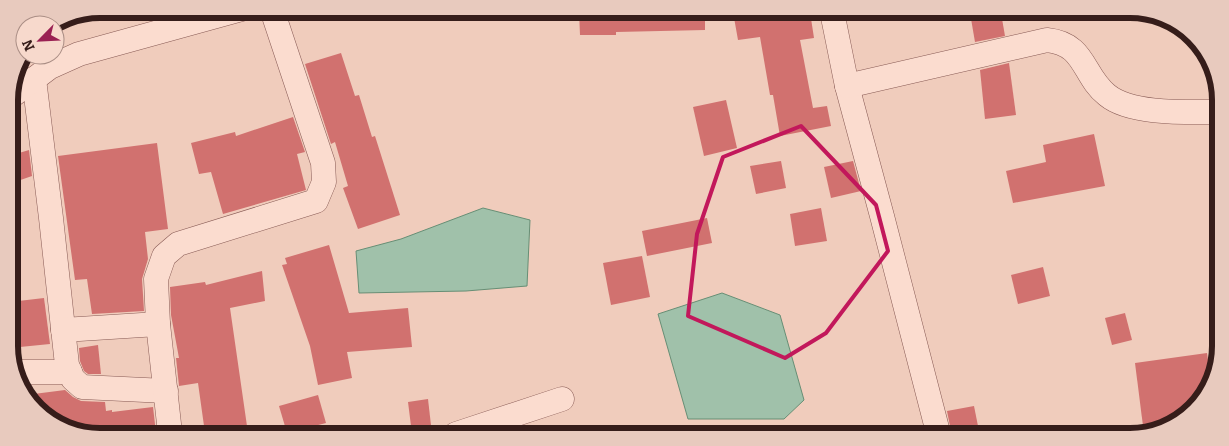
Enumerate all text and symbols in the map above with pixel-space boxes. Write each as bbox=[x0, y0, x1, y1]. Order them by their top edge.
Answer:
north arrow bbox=[15, 15, 65, 65]
text: N bbox=[19, 37, 39, 53]

